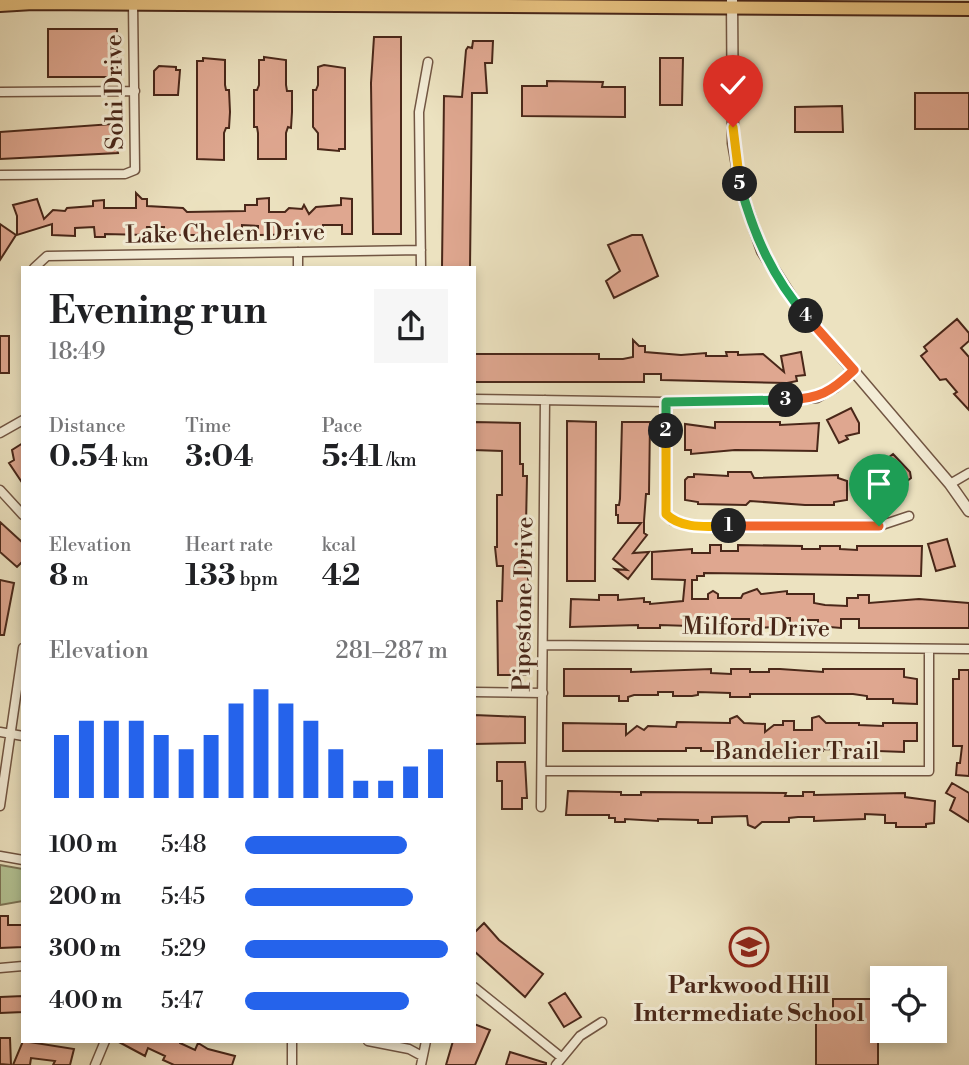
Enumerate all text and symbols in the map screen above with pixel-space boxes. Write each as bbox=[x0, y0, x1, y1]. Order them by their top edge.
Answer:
street label: Sohi Drive bbox=[99, 34, 131, 150]
pin bbox=[703, 55, 763, 127]
icon: check bbox=[714, 66, 752, 104]
pin: 5 bbox=[722, 166, 758, 202]
text: 5 bbox=[734, 171, 745, 195]
street label: Lake Chelen Drive bbox=[125, 217, 325, 251]
text: Evening run bbox=[49, 288, 267, 335]
button: share bbox=[374, 289, 448, 363]
pin: 4 bbox=[788, 298, 824, 334]
text: 4 bbox=[799, 303, 812, 327]
text: 18:49 bbox=[49, 338, 105, 366]
pin: 3 bbox=[768, 382, 804, 418]
text: 3 bbox=[780, 387, 791, 411]
text: Distance bbox=[49, 414, 126, 438]
text: Time bbox=[185, 414, 231, 438]
text: Pace bbox=[322, 414, 362, 438]
pin: 2 bbox=[648, 414, 684, 448]
text: 2 bbox=[660, 418, 671, 442]
text: 0.54 bbox=[49, 438, 118, 476]
text: 3:04 bbox=[185, 438, 254, 476]
text: 5:41 bbox=[322, 438, 383, 476]
text: km bbox=[118, 448, 149, 472]
text: /km bbox=[383, 448, 417, 472]
pin bbox=[849, 454, 909, 526]
icon: arrive bbox=[860, 465, 898, 503]
pin: 1 bbox=[712, 508, 746, 544]
text: 1 bbox=[724, 513, 733, 537]
street label: Pipestone Drive bbox=[507, 516, 541, 692]
text: Elevation bbox=[49, 533, 131, 557]
text: Heart rate bbox=[185, 533, 273, 557]
text: kcal bbox=[322, 533, 356, 557]
text: 8 bbox=[49, 557, 68, 595]
text: 133 bbox=[185, 557, 236, 595]
text: 42 bbox=[322, 557, 361, 595]
text: m bbox=[68, 567, 89, 591]
text: bpm bbox=[236, 567, 278, 591]
street label: Milford Drive bbox=[682, 612, 830, 644]
text: Elevation bbox=[49, 637, 149, 665]
text: 281–287 m bbox=[336, 637, 448, 665]
street label: Bandelier Trail bbox=[714, 737, 879, 767]
text: 100 m bbox=[49, 831, 117, 859]
text: 5:48 bbox=[161, 831, 207, 859]
text: 200 m bbox=[49, 883, 121, 911]
text: 5:45 bbox=[161, 883, 205, 911]
school or university icon: Parkwood Hill Intermediate School bbox=[728, 926, 770, 968]
text: 300 m bbox=[49, 935, 121, 963]
text: 5:29 bbox=[161, 935, 206, 963]
map controls bbox=[870, 966, 947, 1043]
button: locate bbox=[870, 966, 947, 1043]
place label: Parkwood Hill Intermediate School bbox=[634, 971, 864, 1029]
text: 400 m bbox=[49, 987, 122, 1015]
text: 5:47 bbox=[161, 987, 203, 1015]

